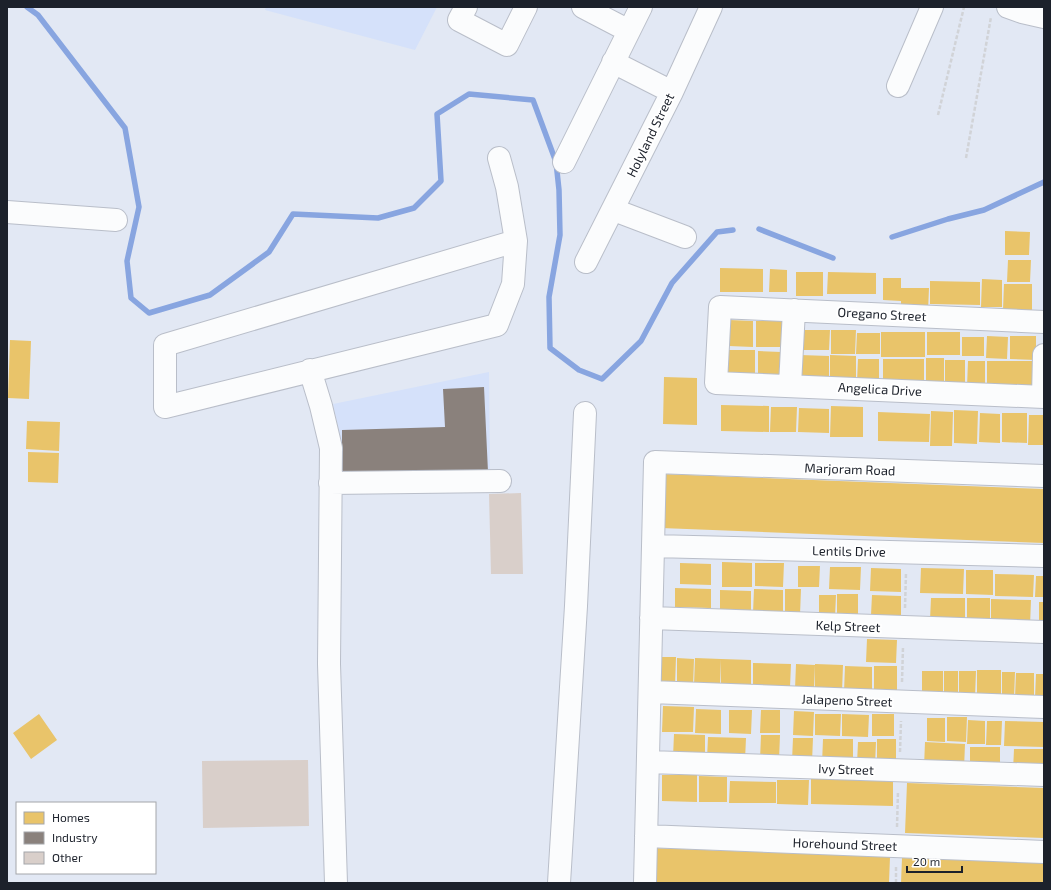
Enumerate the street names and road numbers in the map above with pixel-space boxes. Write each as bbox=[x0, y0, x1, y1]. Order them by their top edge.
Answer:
street label: Holyland Street bbox=[623, 90, 677, 180]
street label: Oregano Street bbox=[837, 304, 927, 324]
street label: Angelica Drive bbox=[838, 379, 922, 399]
street label: Marjoram Road bbox=[804, 459, 896, 479]
street label: Lentils Drive bbox=[812, 542, 886, 560]
street label: Kelp Street bbox=[815, 617, 881, 635]
street label: Jalapeno Street bbox=[801, 690, 893, 710]
street label: Ivy Street bbox=[818, 760, 874, 778]
street label: Horehound Street bbox=[793, 834, 898, 854]

